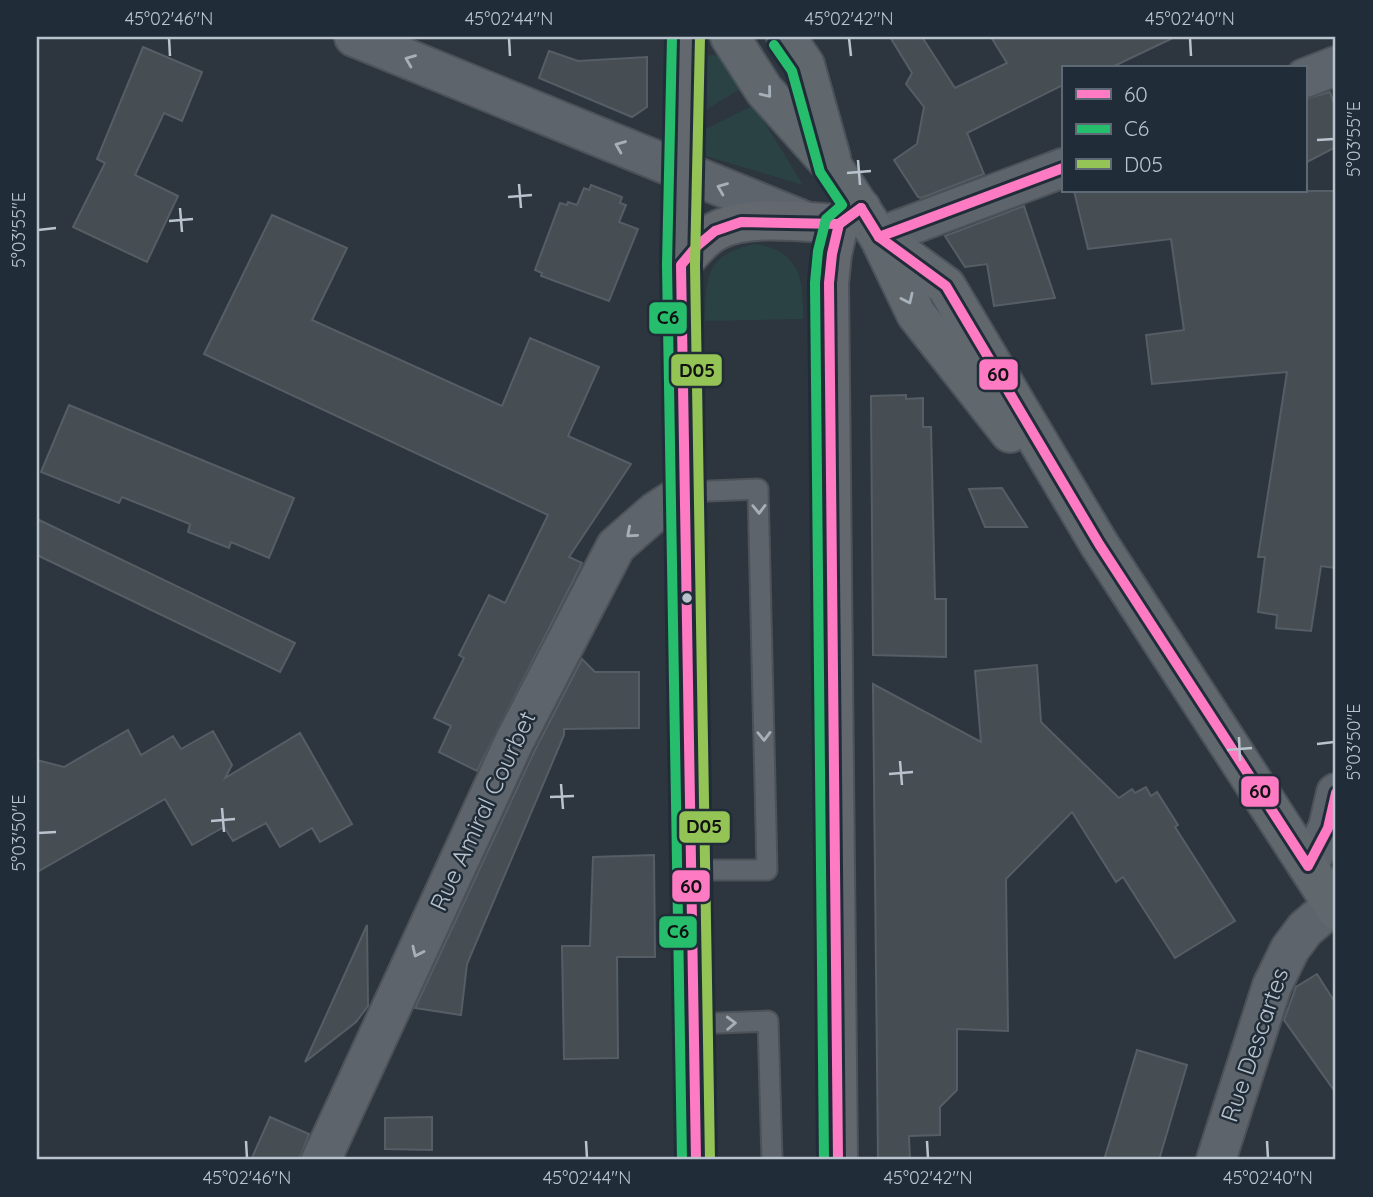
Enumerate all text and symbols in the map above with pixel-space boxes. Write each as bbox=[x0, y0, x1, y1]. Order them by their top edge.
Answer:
text: 45°02'46"N bbox=[125, 7, 213, 30]
text: 45°02'44"N bbox=[465, 7, 553, 30]
text: 45°02'42"N bbox=[804, 7, 894, 30]
text: 45°02'40"N bbox=[1145, 7, 1235, 30]
one-way arrow bbox=[404, 54, 416, 68]
legend bbox=[1062, 66, 1306, 192]
text: 60 bbox=[1124, 81, 1148, 107]
one-way arrow bbox=[759, 86, 772, 98]
text: 5°03'55"E bbox=[1342, 101, 1365, 177]
text: C6 bbox=[1124, 115, 1149, 141]
one-way arrow bbox=[615, 141, 627, 155]
text: D05 bbox=[1124, 151, 1163, 177]
one-way arrow bbox=[717, 183, 729, 197]
text: 5°03'55"E bbox=[7, 192, 30, 268]
one-way arrow bbox=[900, 291, 914, 304]
line badge: C6 bbox=[648, 301, 688, 335]
text: C6 bbox=[657, 305, 679, 329]
line badge: D05 bbox=[670, 353, 723, 387]
text: D05 bbox=[679, 358, 715, 382]
line badge: 60 bbox=[978, 358, 1019, 391]
text: 60 bbox=[987, 362, 1009, 386]
one-way arrow bbox=[751, 504, 767, 514]
one-way arrow bbox=[627, 525, 640, 537]
unlabelled marker bbox=[680, 591, 694, 605]
text: 5°03'50"E bbox=[1342, 703, 1365, 781]
street label: Rue Amiral Courbet bbox=[423, 706, 542, 915]
one-way arrow bbox=[756, 731, 771, 742]
line badge: 60 bbox=[1240, 775, 1280, 808]
text: 60 bbox=[1249, 779, 1271, 803]
text: 5°03'50"E bbox=[7, 794, 30, 872]
line badge: D05 bbox=[678, 810, 731, 844]
text: D05 bbox=[686, 814, 722, 838]
line badge: 60 bbox=[671, 869, 711, 903]
text: 60 bbox=[680, 874, 702, 898]
line badge: C6 bbox=[658, 915, 698, 949]
text: C6 bbox=[667, 919, 689, 943]
one-way arrow bbox=[411, 945, 425, 957]
street label: Rue Descartes bbox=[1214, 964, 1294, 1126]
one-way arrow bbox=[726, 1015, 737, 1030]
text: 45°02'46"N bbox=[203, 1166, 291, 1189]
text: 45°02'44"N bbox=[543, 1166, 631, 1189]
text: 45°02'42"N bbox=[883, 1166, 973, 1189]
text: 45°02'40"N bbox=[1223, 1166, 1313, 1189]

